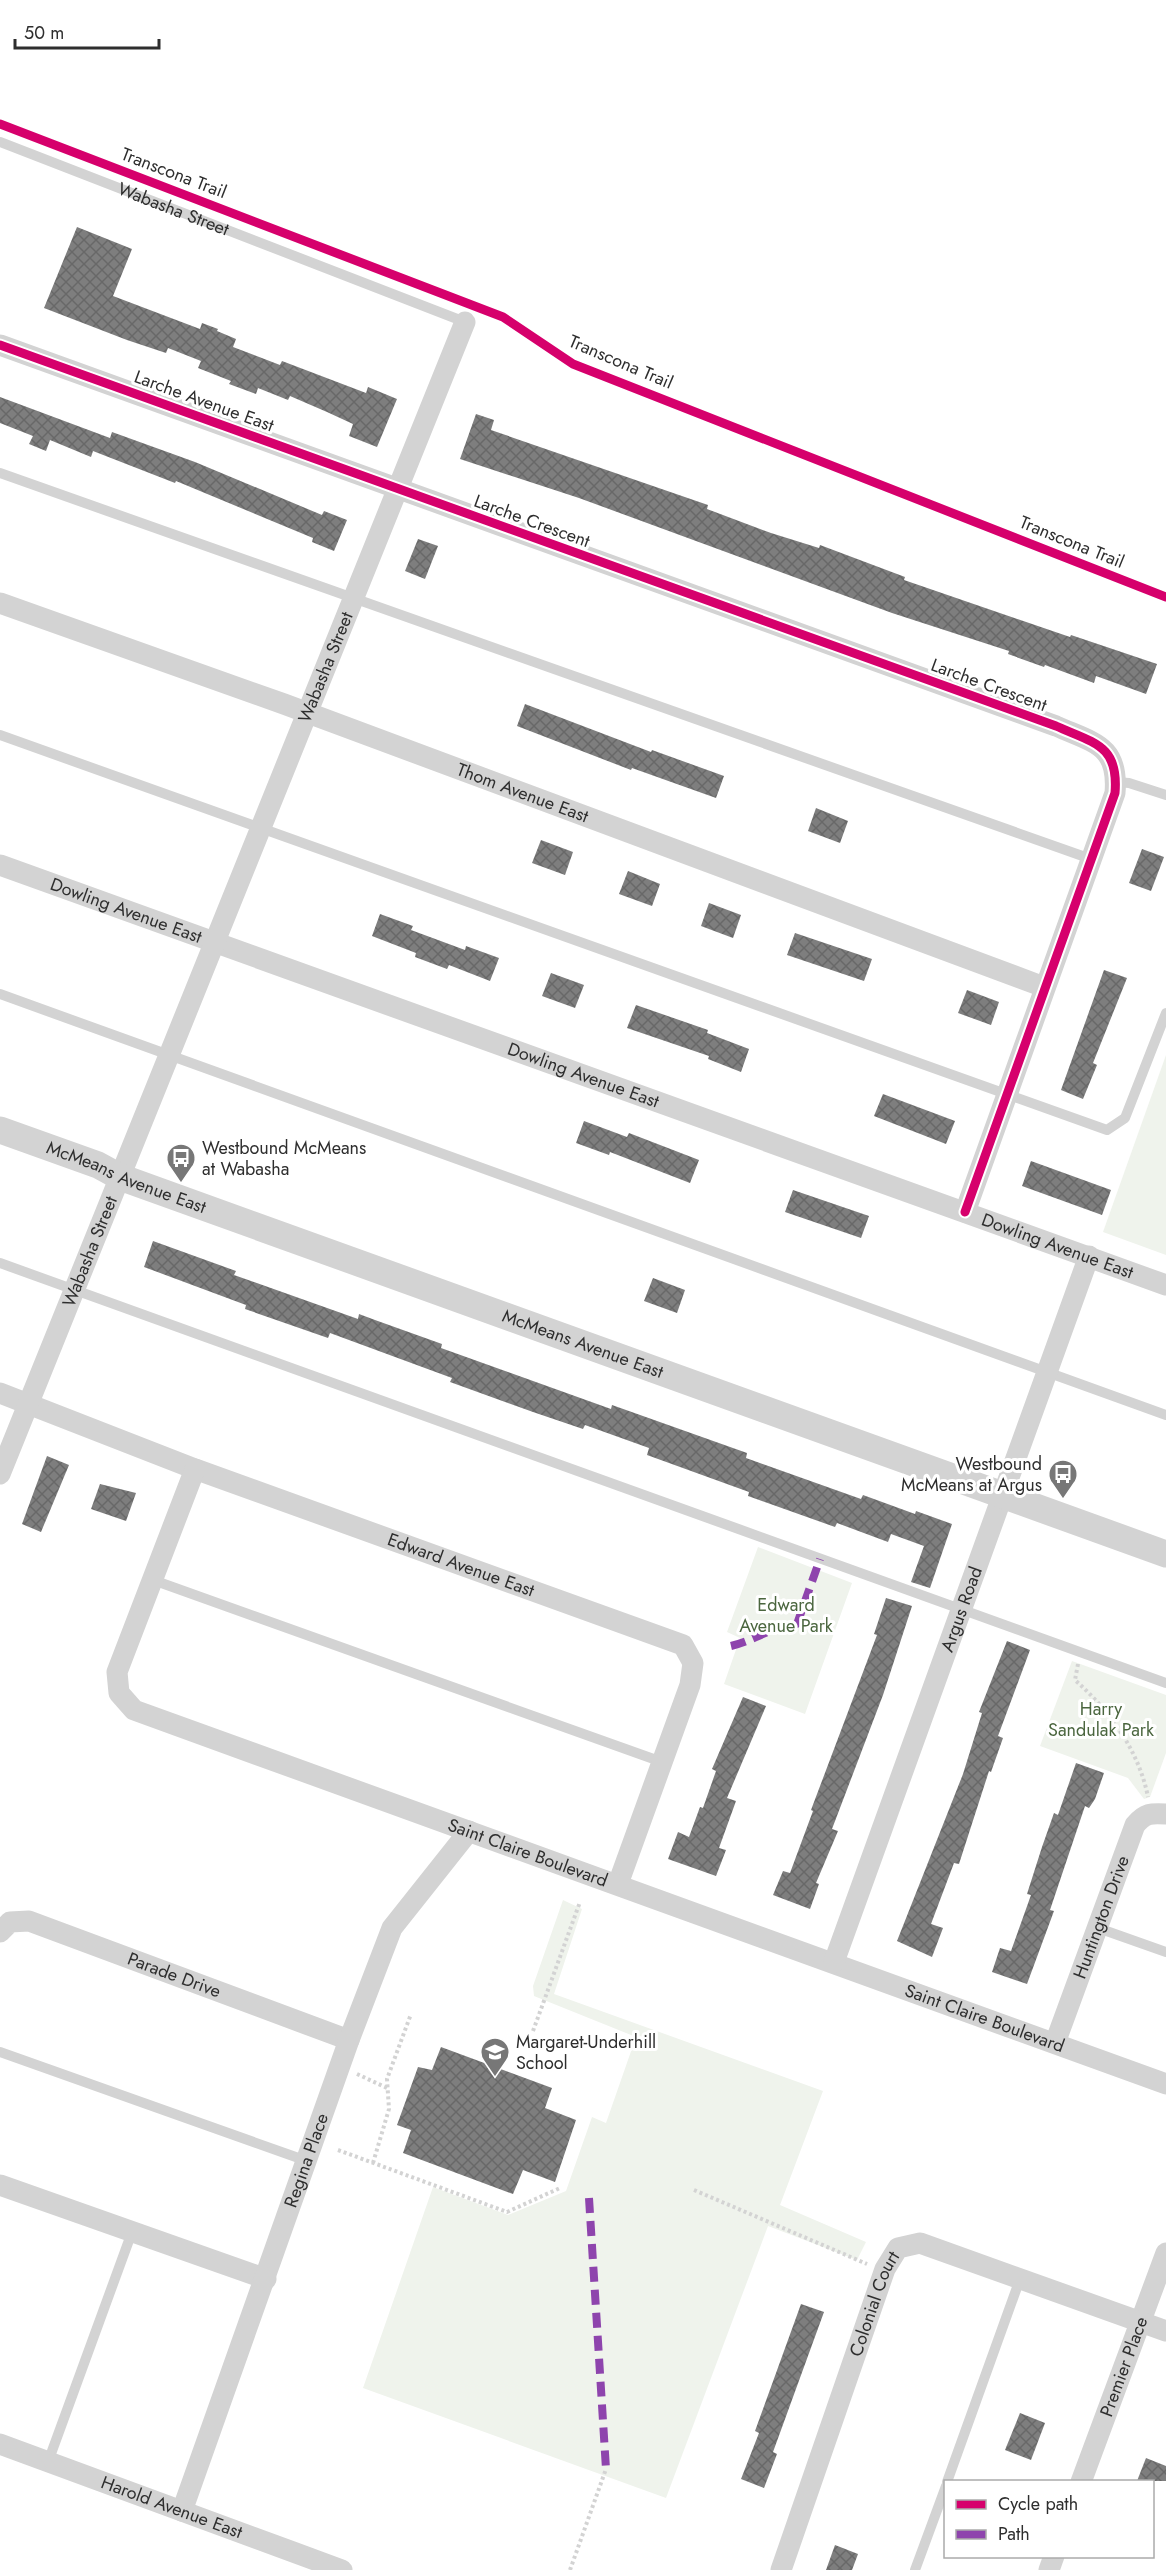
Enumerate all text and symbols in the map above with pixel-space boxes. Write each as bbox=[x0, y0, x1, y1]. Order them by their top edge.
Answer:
scale bar bbox=[15, 12, 159, 50]
text: 50 m bbox=[24, 20, 64, 46]
street label: Transcona Trail bbox=[118, 141, 230, 205]
street label: Wabasha Street bbox=[114, 176, 234, 243]
street label: Transcona Trail bbox=[565, 328, 677, 396]
street label: Larche Avenue East bbox=[130, 364, 278, 439]
street label: Larche Crescent bbox=[470, 488, 594, 554]
street label: Transcona Trail bbox=[1016, 509, 1128, 575]
street label: Wabasha Street bbox=[292, 607, 360, 727]
street label: Larche Crescent bbox=[927, 652, 1051, 718]
street label: Thom Avenue East bbox=[453, 756, 593, 829]
street label: Dowling Avenue East bbox=[47, 871, 206, 950]
street label: Dowling Avenue East bbox=[504, 1036, 663, 1115]
street label: McMeans Avenue East bbox=[43, 1135, 210, 1220]
place label: Westbound McMeans at Wabasha bbox=[202, 1135, 366, 1182]
bus stop icon: Westbound McMeans at Wabasha bbox=[165, 1142, 197, 1184]
street label: Wabasha Street bbox=[56, 1192, 124, 1311]
street label: Dowling Avenue East bbox=[978, 1207, 1138, 1285]
street label: McMeans Avenue East bbox=[499, 1303, 668, 1385]
place label: Westbound McMeans at Argus bbox=[901, 1451, 1042, 1498]
bus stop icon: Westbound McMeans at Argus bbox=[1047, 1458, 1079, 1500]
street label: Edward Avenue East bbox=[384, 1526, 539, 1604]
street label: Argus Road bbox=[934, 1563, 989, 1656]
park label: Edward Avenue Park bbox=[739, 1592, 833, 1639]
park label: Harry Sandulak Park bbox=[1048, 1696, 1154, 1743]
street label: Saint Claire Boulevard bbox=[444, 1812, 611, 1894]
street label: Huntington Drive bbox=[1067, 1852, 1136, 1983]
street label: Parade Drive bbox=[124, 1946, 225, 2004]
street label: Saint Claire Boulevard bbox=[901, 1977, 1068, 2059]
place label: Margaret-Underhill School bbox=[516, 2029, 656, 2076]
school or university icon: Margaret-Underhill School bbox=[479, 2036, 511, 2078]
street label: Regina Place bbox=[278, 2110, 335, 2211]
street label: Colonial Court bbox=[843, 2246, 906, 2360]
street label: Premier Place bbox=[1093, 2313, 1154, 2420]
street label: Harold Avenue East bbox=[97, 2469, 247, 2545]
legend bbox=[944, 2480, 1154, 2558]
text: Cycle path bbox=[998, 2491, 1078, 2517]
text: Path bbox=[998, 2521, 1030, 2547]

